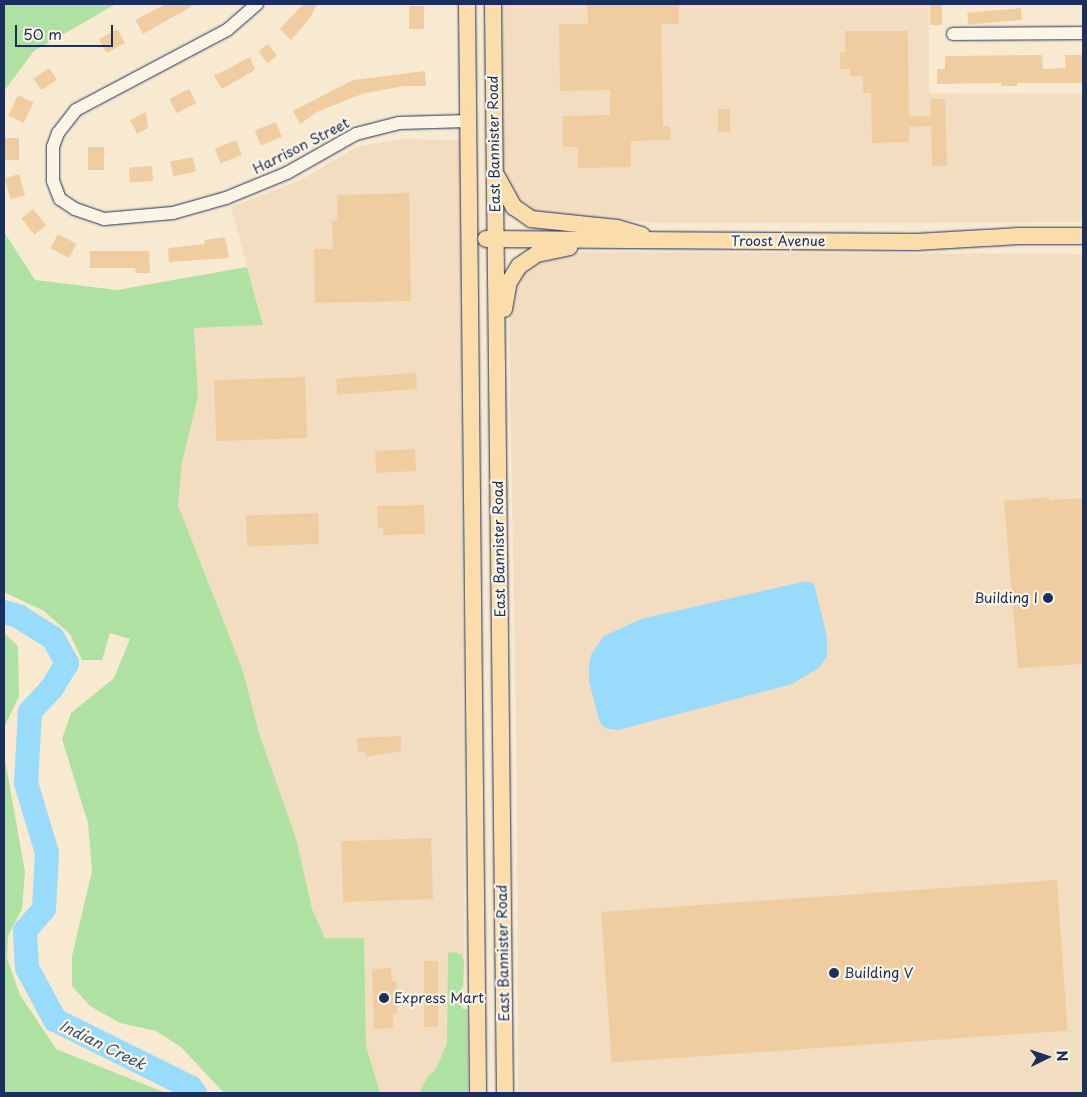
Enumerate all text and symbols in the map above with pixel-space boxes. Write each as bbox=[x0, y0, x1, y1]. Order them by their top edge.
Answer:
scale bar bbox=[18, 15, 115, 47]
text: 50 m bbox=[23, 22, 62, 45]
street label: East Bannister Road bbox=[484, 75, 504, 213]
street label: Harrison Street bbox=[250, 115, 352, 177]
street label: Troost Avenue bbox=[731, 233, 825, 249]
street label: East Bannister Road bbox=[489, 480, 509, 618]
place label: Building I bbox=[974, 590, 1038, 606]
marker: Building I bbox=[1042, 592, 1054, 604]
street label: East Bannister Road bbox=[493, 884, 513, 1022]
place label: Building V bbox=[844, 965, 913, 981]
marker: Building V bbox=[828, 967, 840, 979]
place label: Express Mart bbox=[394, 990, 484, 1006]
marker: Express Mart bbox=[378, 992, 390, 1004]
water label: Indian Creek bbox=[57, 1015, 149, 1073]
north arrow bbox=[1022, 1032, 1072, 1082]
text: N bbox=[1052, 1050, 1073, 1062]

